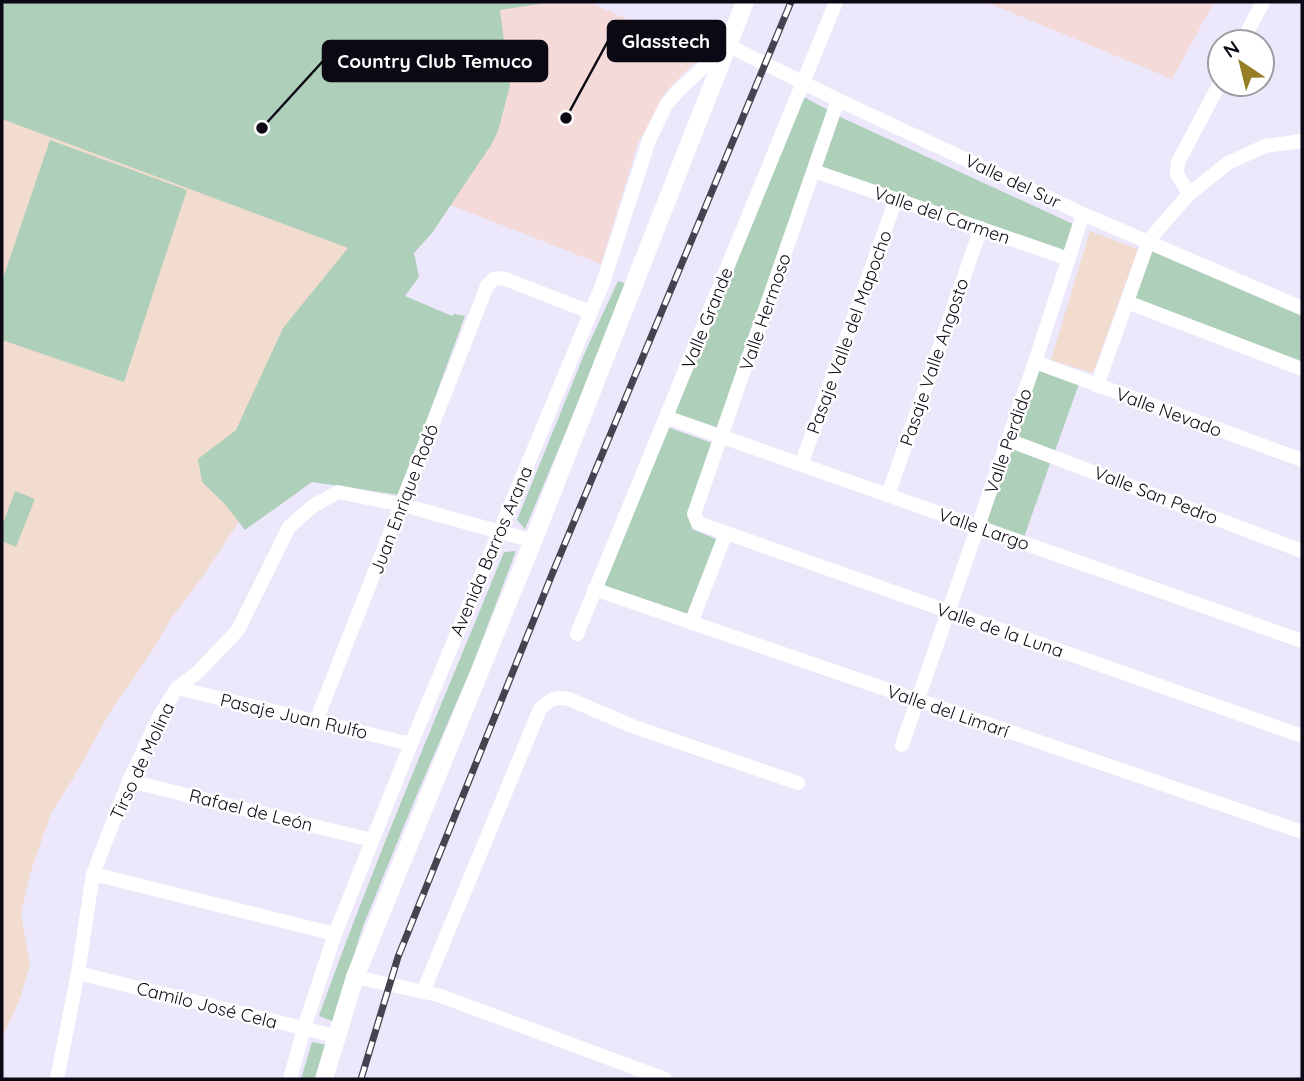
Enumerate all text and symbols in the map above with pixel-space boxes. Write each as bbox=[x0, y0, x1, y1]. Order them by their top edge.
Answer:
callout: Glasstech bbox=[608, 21, 725, 61]
north arrow bbox=[1206, 28, 1276, 98]
text: Glasstech bbox=[622, 29, 710, 53]
text: N bbox=[1219, 35, 1244, 63]
callout: Country Club Temuco bbox=[323, 41, 547, 81]
text: Country Club Temuco bbox=[337, 49, 533, 73]
street label: Valle del Sur bbox=[961, 149, 1065, 213]
street label: Valle del Carmen bbox=[871, 181, 1013, 249]
street label: Pasaje Valle del Mapocho bbox=[801, 227, 897, 437]
street label: Valle Hermoso bbox=[734, 250, 796, 374]
street label: Valle Grande bbox=[676, 264, 738, 372]
street label: Pasaje Valle Angosto bbox=[894, 275, 974, 449]
street label: Valle Nevado bbox=[1113, 382, 1225, 442]
street label: Valle Perdido bbox=[979, 385, 1037, 497]
street label: Juan Enrique Rodó bbox=[365, 421, 443, 577]
street label: Valle San Pedro bbox=[1091, 461, 1221, 529]
street label: Avenida Barros Arana bbox=[445, 462, 537, 640]
street label: Valle Largo bbox=[935, 503, 1033, 555]
street label: Valle de la Luna bbox=[933, 597, 1067, 663]
street label: Valle del Limarí bbox=[884, 679, 1012, 743]
street label: Pasaje Juan Rulfo bbox=[218, 688, 370, 744]
street label: Tirso de Molina bbox=[105, 699, 179, 823]
street label: Rafael de León bbox=[187, 784, 315, 836]
street label: Camilo José Cela bbox=[134, 976, 280, 1034]

